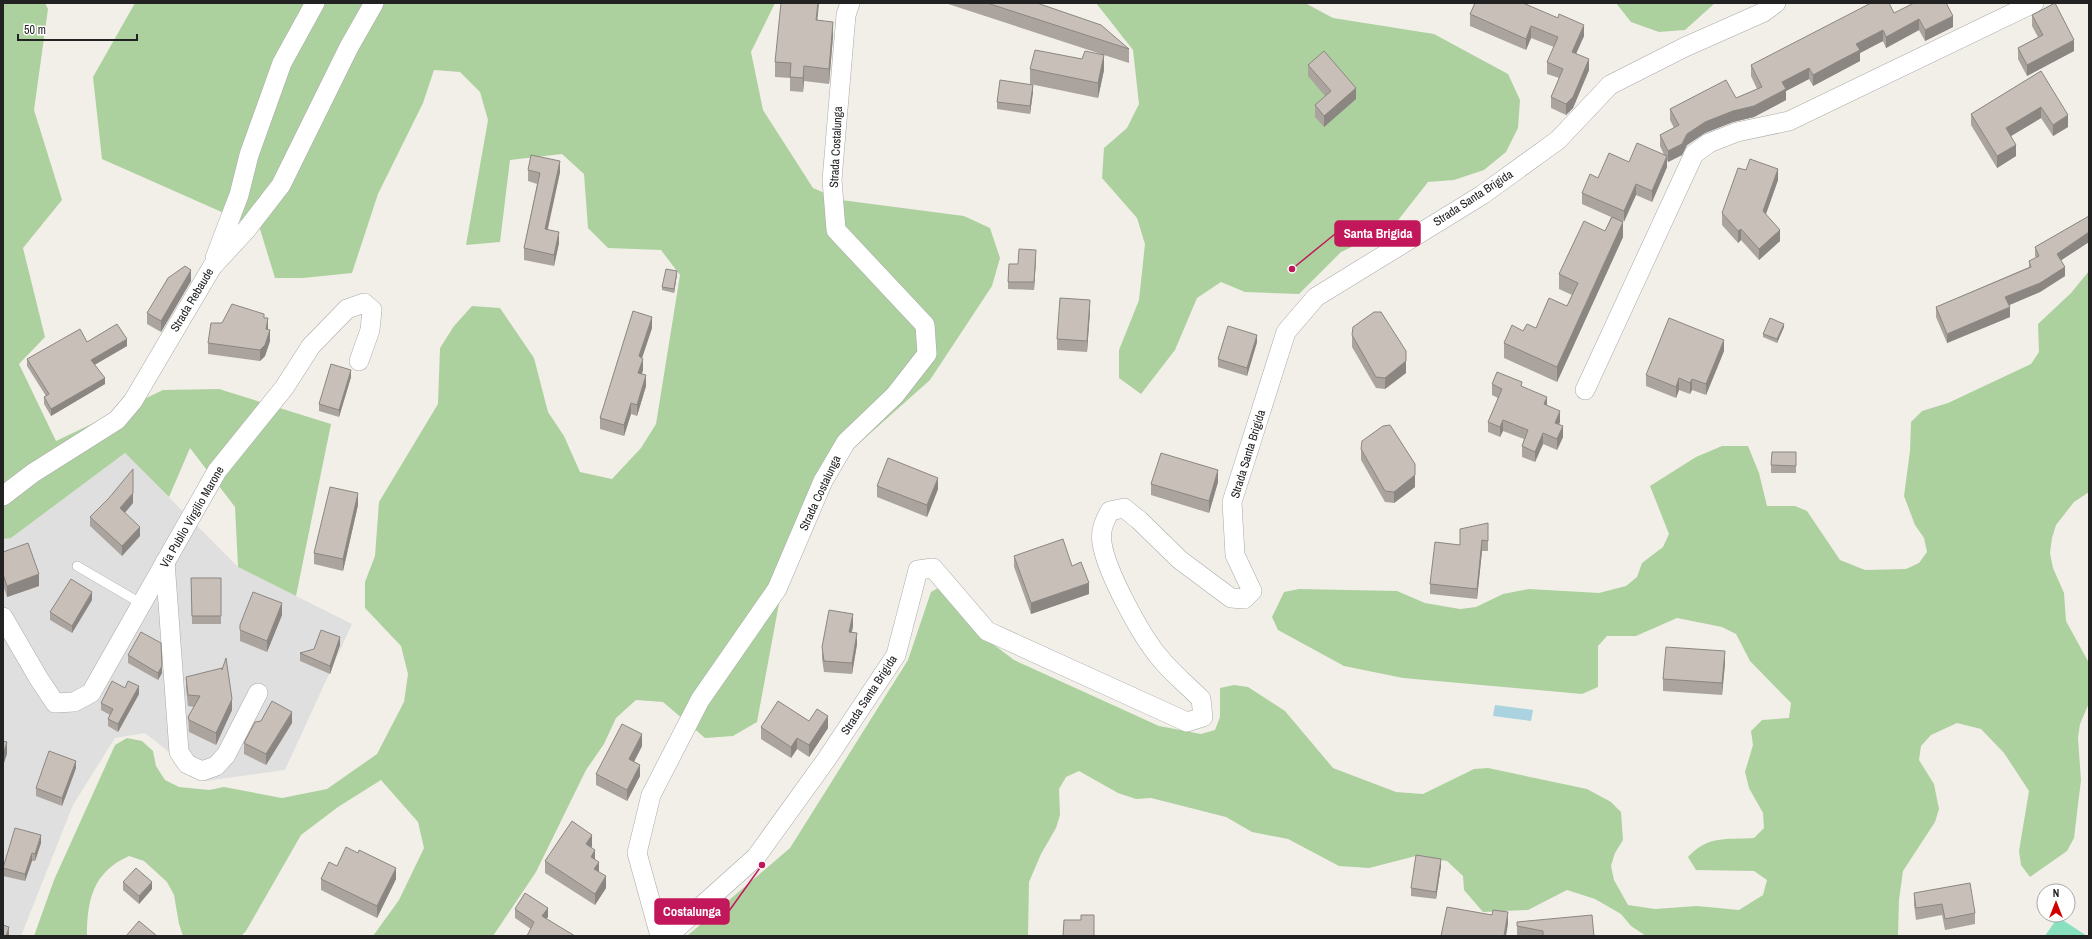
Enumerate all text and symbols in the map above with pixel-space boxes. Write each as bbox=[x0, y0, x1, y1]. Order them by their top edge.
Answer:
scale bar bbox=[18, 16, 137, 42]
text: 50 m bbox=[24, 22, 46, 38]
street label: Strada Costalunga bbox=[826, 105, 846, 188]
street label: Strada Santa Brigida bbox=[1430, 166, 1516, 230]
callout: Santa Brigida bbox=[1335, 221, 1420, 246]
text: Santa Brigida bbox=[1344, 225, 1412, 242]
street label: Strada Rebaude bbox=[167, 265, 217, 335]
street label: Strada Santa Brigida bbox=[1227, 407, 1269, 500]
street label: Strada Costalunga bbox=[796, 452, 845, 533]
street label: Via Publio Virgilio Marone bbox=[156, 463, 228, 571]
street label: Strada Santa Brigida bbox=[837, 652, 901, 738]
north arrow bbox=[2036, 883, 2076, 923]
text: N bbox=[2053, 886, 2059, 900]
callout: Costalunga bbox=[655, 899, 729, 924]
text: Costalunga bbox=[663, 903, 721, 920]

